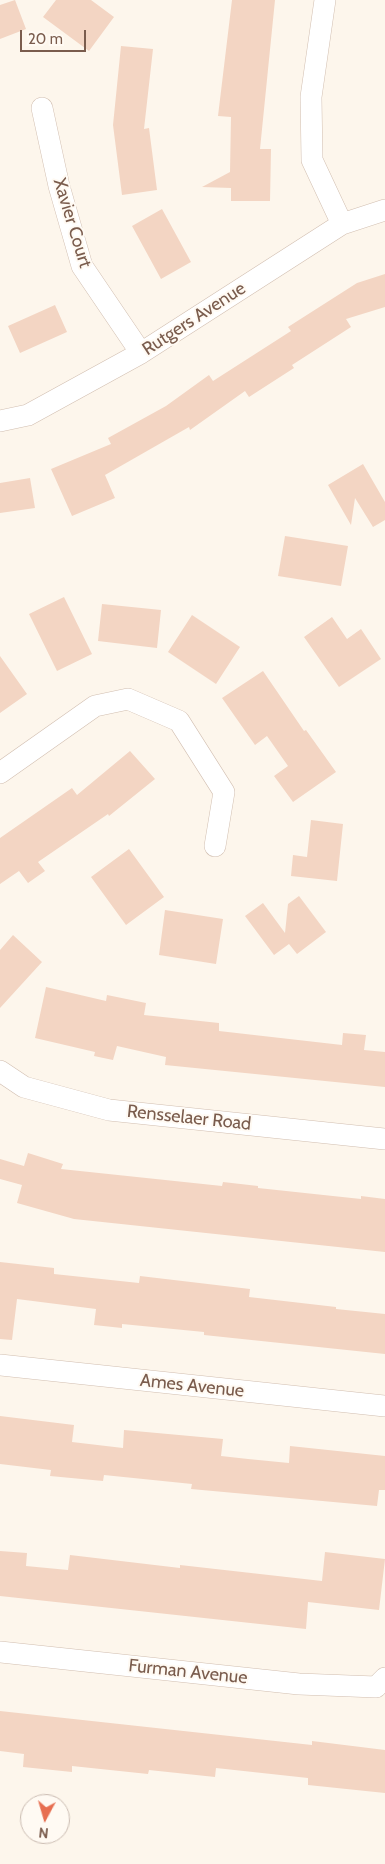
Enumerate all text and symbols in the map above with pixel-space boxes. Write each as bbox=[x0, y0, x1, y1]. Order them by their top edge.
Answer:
scale bar bbox=[22, 20, 89, 52]
text: 20 m bbox=[28, 30, 63, 48]
street label: Xavier Court bbox=[48, 176, 96, 270]
street label: Rutgers Avenue bbox=[138, 278, 250, 360]
street label: Rensselaer Road bbox=[126, 1101, 252, 1135]
street label: Ames Avenue bbox=[139, 1370, 245, 1402]
street label: Furman Avenue bbox=[127, 1655, 249, 1689]
north arrow bbox=[20, 1794, 70, 1844]
text: N bbox=[38, 1823, 49, 1842]

